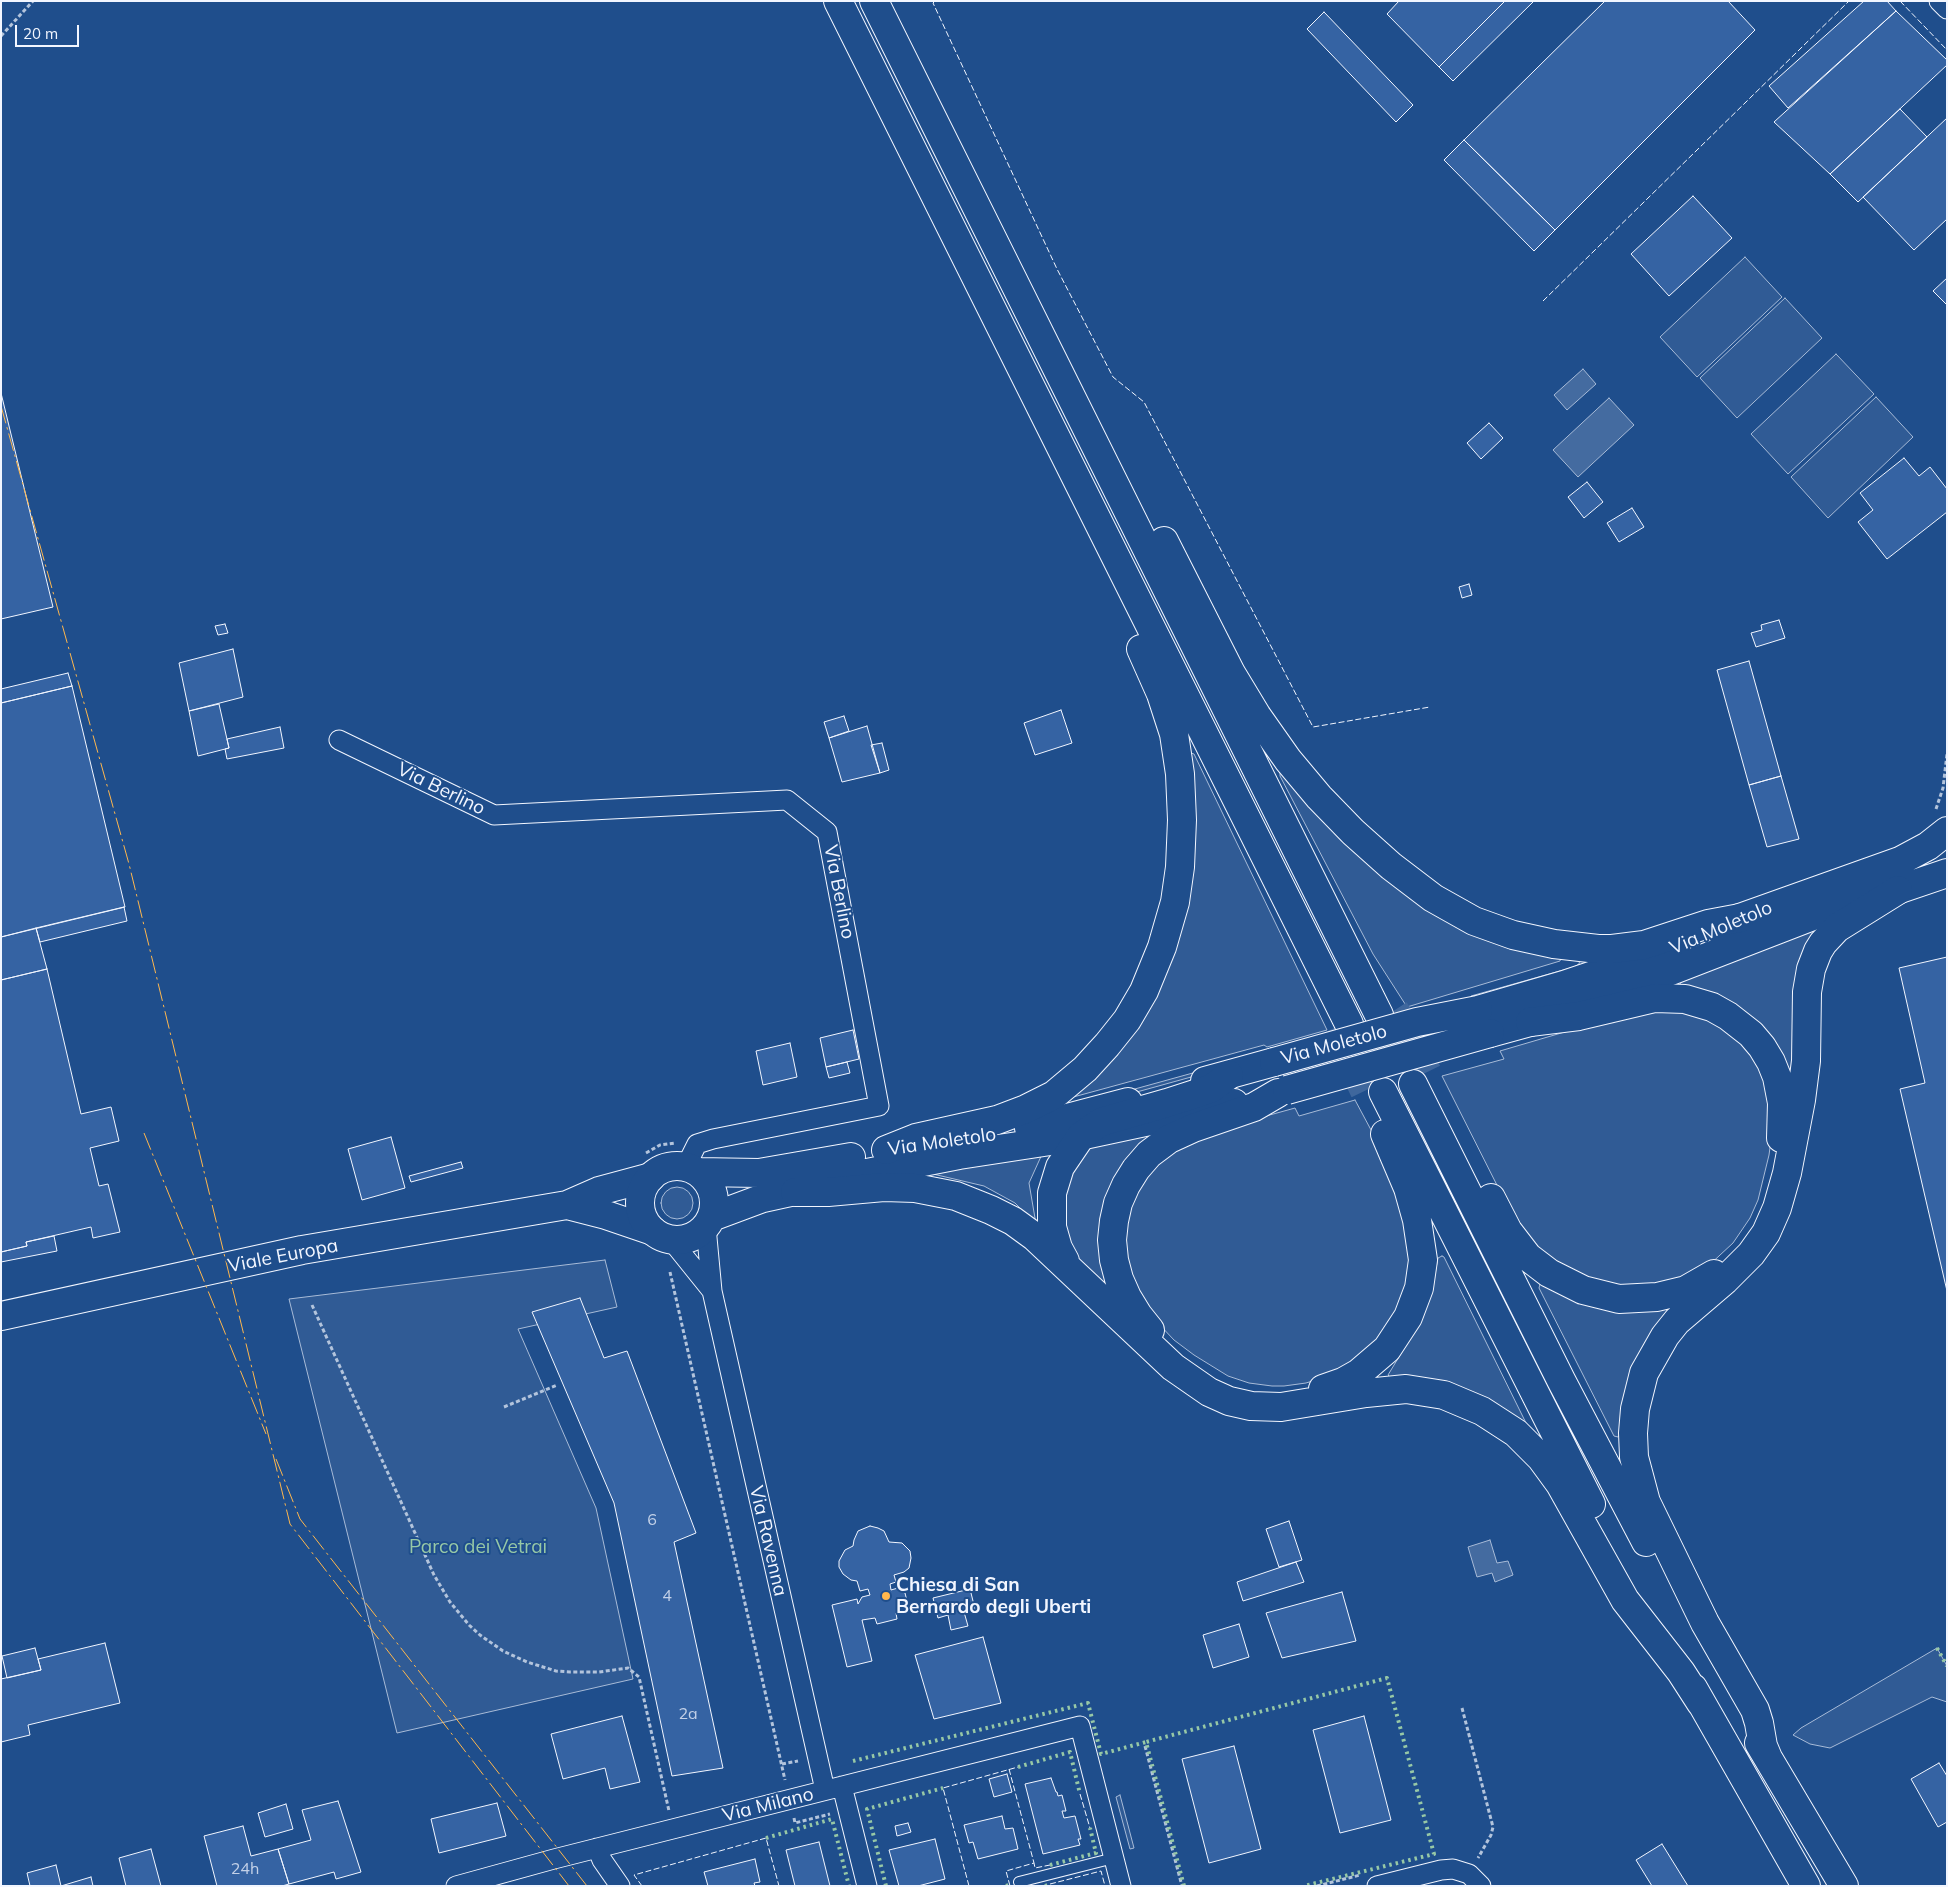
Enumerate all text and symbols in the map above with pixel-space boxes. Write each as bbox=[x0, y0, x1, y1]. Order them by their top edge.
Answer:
scale bar bbox=[18, 15, 81, 47]
text: 20 m bbox=[23, 24, 58, 43]
street label: Via Berlino bbox=[393, 758, 489, 820]
street label: Via Berlino bbox=[819, 843, 859, 941]
street label: Via Moletolo bbox=[1666, 896, 1776, 960]
street label: Via Moletolo bbox=[1278, 1020, 1390, 1070]
street label: Via Moletolo bbox=[886, 1123, 998, 1161]
street label: Viale Europa bbox=[226, 1234, 340, 1278]
street label: Via Ravenna bbox=[744, 1484, 792, 1598]
house number: 6 bbox=[647, 1510, 657, 1530]
park label: Parco dei Vetrai bbox=[409, 1536, 547, 1558]
place label: Chiesa di San Bernardo degli Uberti bbox=[896, 1574, 1091, 1618]
house number: 4 bbox=[662, 1586, 672, 1606]
marker: Chiesa di San Bernardo degli Uberti bbox=[880, 1590, 892, 1602]
house number: 2a bbox=[678, 1704, 698, 1724]
street label: Via Milano bbox=[720, 1783, 816, 1827]
house number: 24h bbox=[231, 1859, 259, 1879]

